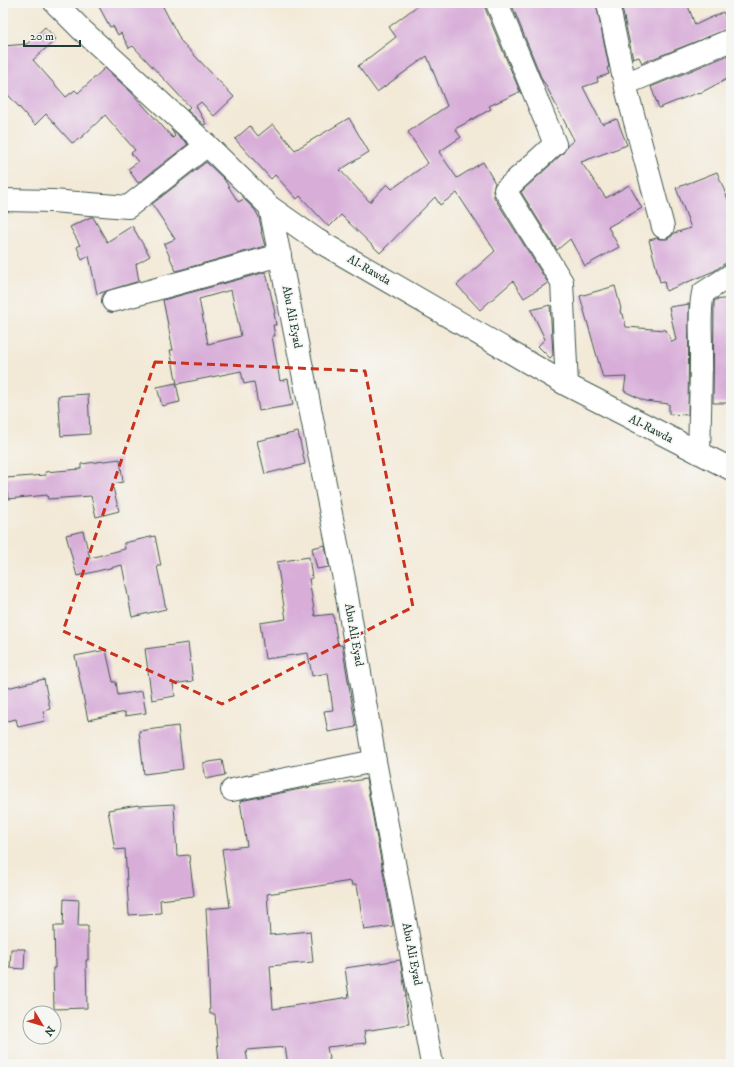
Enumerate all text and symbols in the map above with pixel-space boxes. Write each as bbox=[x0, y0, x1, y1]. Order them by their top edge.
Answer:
scale bar bbox=[24, 22, 80, 48]
text: 20 m bbox=[30, 29, 54, 44]
street label: Al-Rawda bbox=[345, 252, 394, 289]
street label: Abu Ali Eyad bbox=[279, 284, 305, 350]
street label: Al-Rawda bbox=[626, 411, 677, 447]
street label: Abu Ali Eyad bbox=[341, 602, 367, 668]
street label: Abu Ali Eyad bbox=[399, 921, 425, 987]
north arrow bbox=[22, 1005, 62, 1045]
text: N bbox=[41, 1023, 57, 1038]

